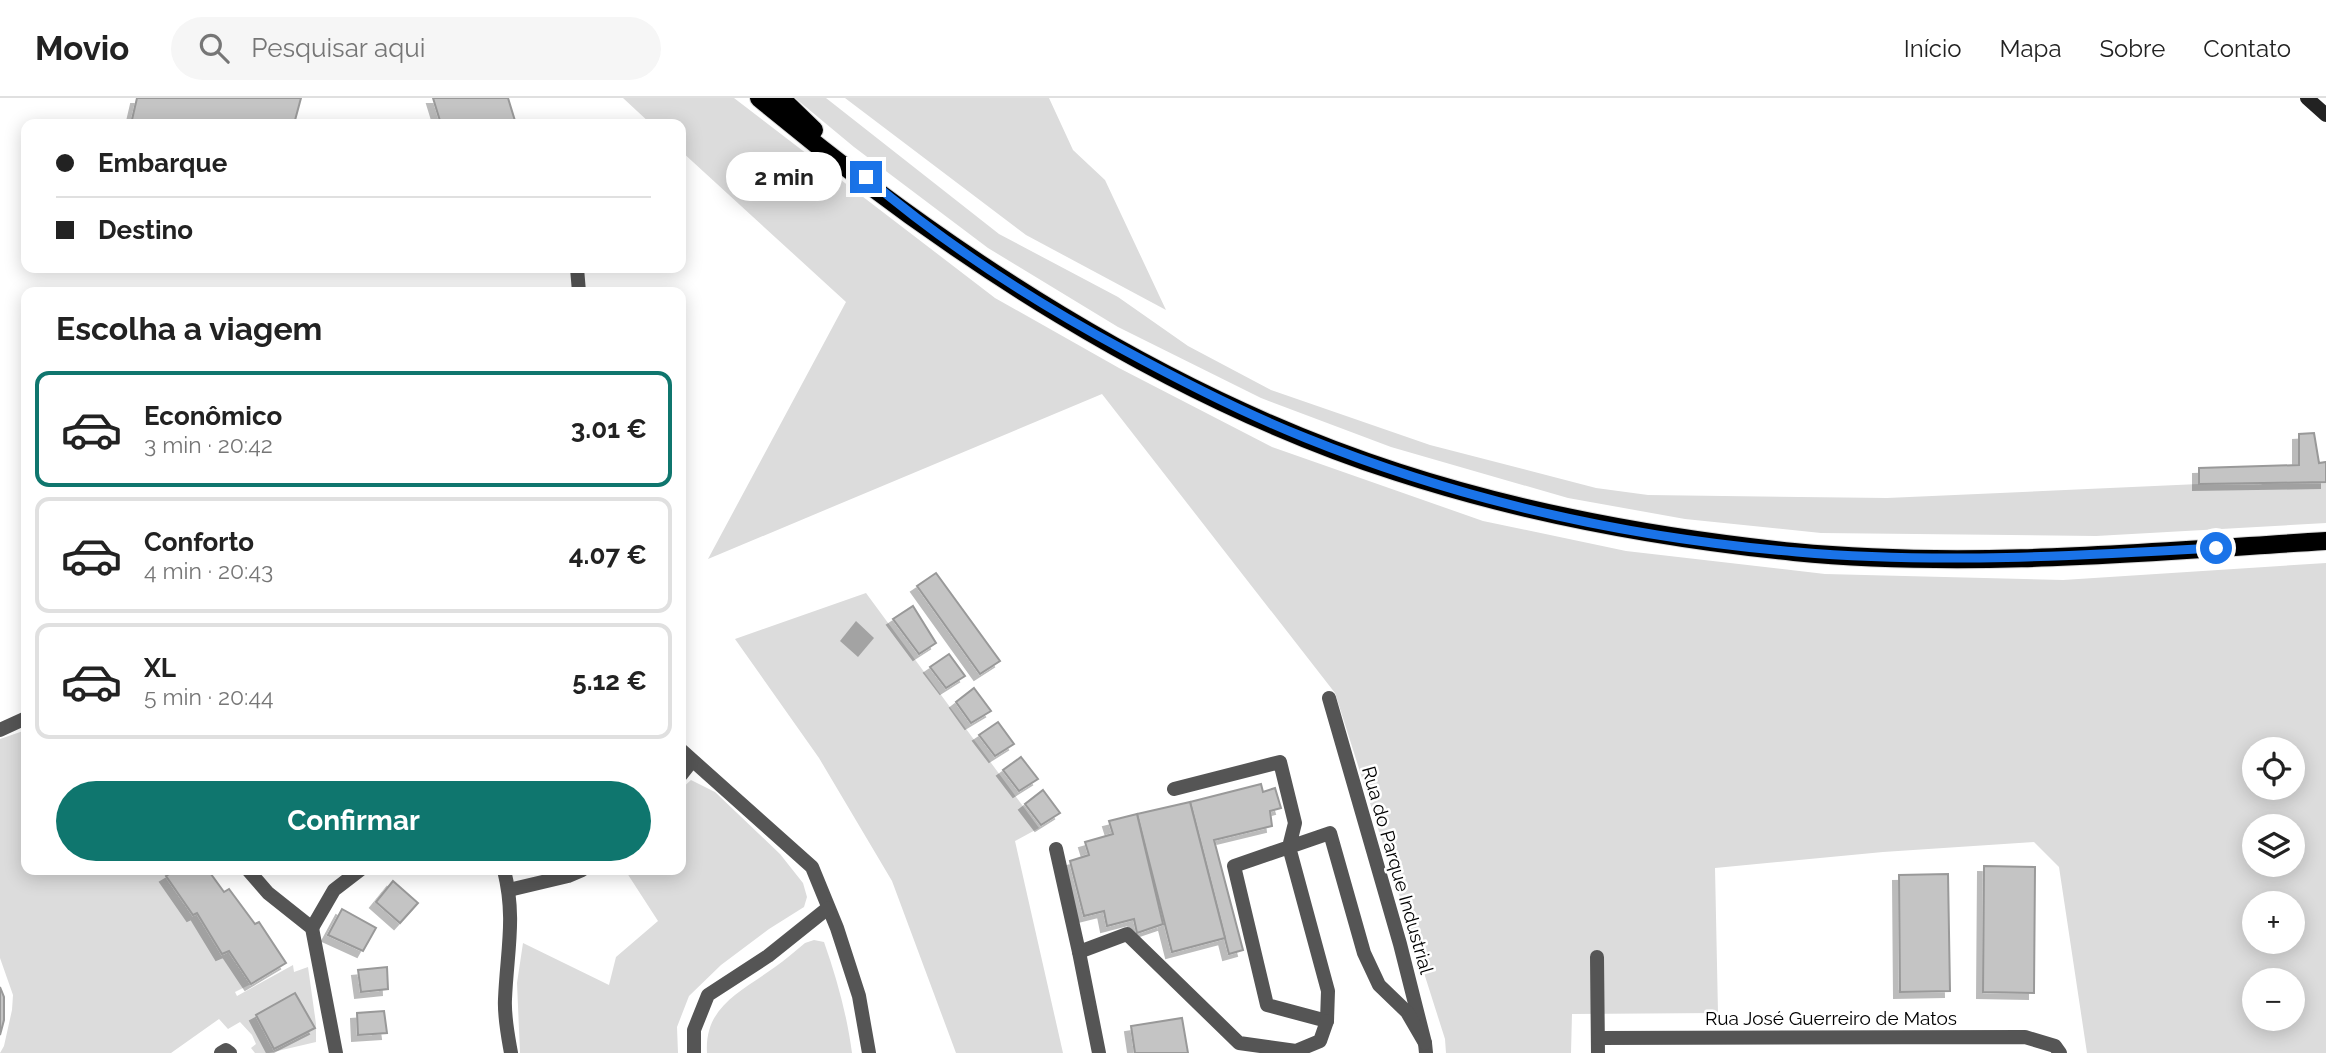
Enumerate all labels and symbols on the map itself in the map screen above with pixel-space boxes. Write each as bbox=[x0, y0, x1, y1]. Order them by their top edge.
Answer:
callout: 2 min bbox=[726, 153, 842, 202]
route end bbox=[850, 161, 882, 193]
route start bbox=[2200, 532, 2232, 564]
street label: Rua do Parque Industrial bbox=[1358, 764, 1438, 977]
street label: Rua José Guerreiro de Matos bbox=[1705, 1007, 1957, 1029]

